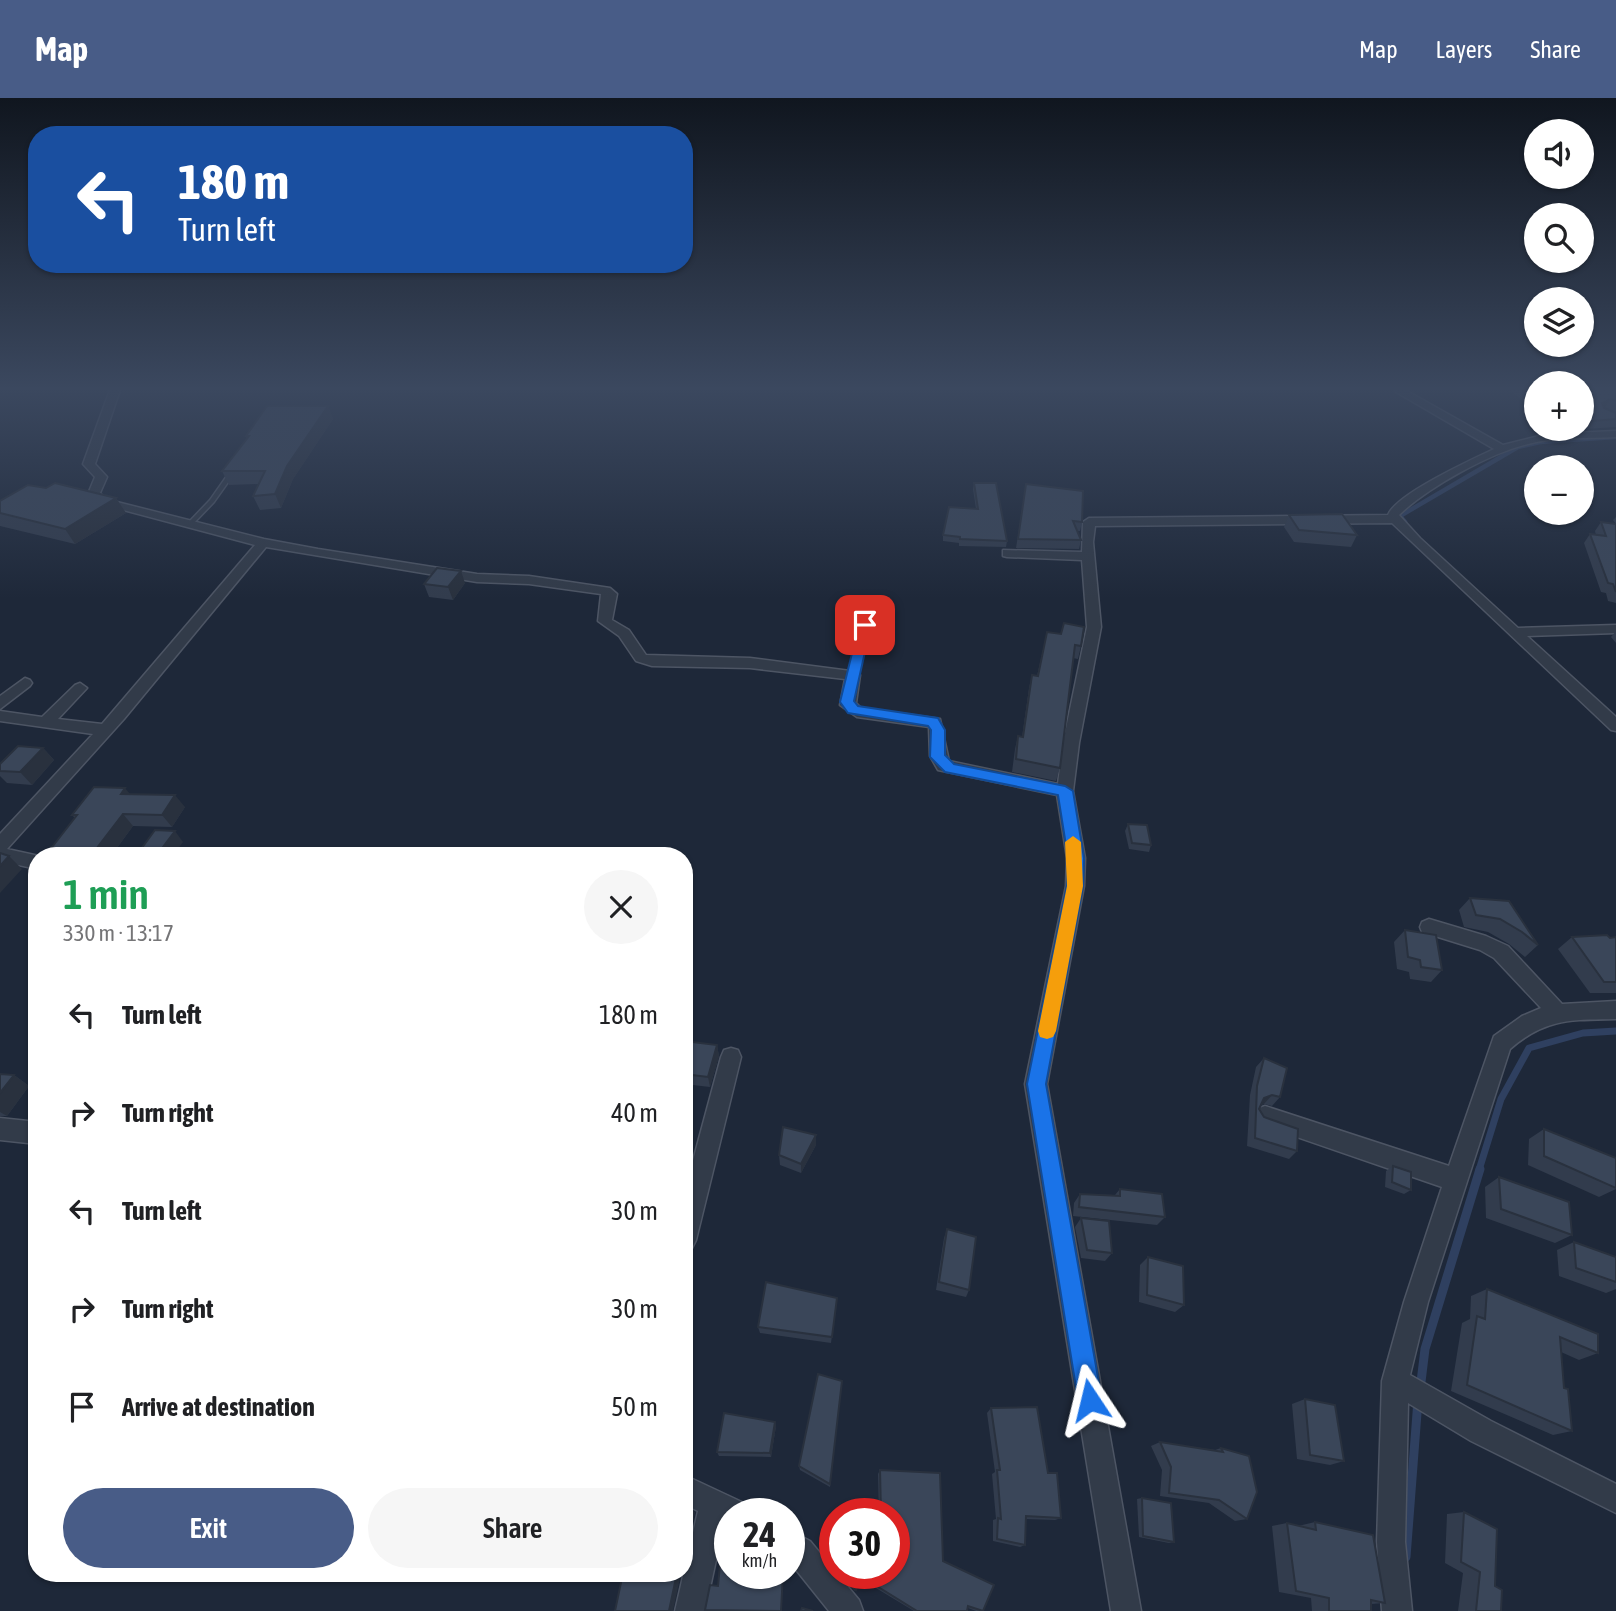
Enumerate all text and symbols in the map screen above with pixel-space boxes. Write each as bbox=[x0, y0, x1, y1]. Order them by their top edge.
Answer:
text: Map bbox=[35, 30, 88, 68]
text: Map bbox=[1359, 36, 1398, 63]
text: Layers bbox=[1436, 36, 1492, 63]
text: Share bbox=[1530, 36, 1581, 63]
map controls bbox=[1524, 119, 1594, 525]
button: sound bbox=[1524, 119, 1594, 189]
text: 180 m bbox=[178, 153, 289, 209]
icon: left bbox=[63, 154, 154, 245]
button: search bbox=[1524, 203, 1594, 273]
text: Turn left bbox=[178, 211, 276, 248]
button: layers bbox=[1524, 287, 1594, 357]
button: + bbox=[1524, 371, 1594, 441]
button: − bbox=[1524, 455, 1594, 525]
pin bbox=[835, 595, 895, 655]
icon: arrive bbox=[846, 606, 884, 644]
text: 1 min bbox=[63, 870, 149, 918]
button: close bbox=[584, 870, 658, 944]
text: 330 m · 13:17 bbox=[63, 920, 174, 946]
icon: left bbox=[63, 996, 101, 1034]
text: Turn left bbox=[122, 1000, 202, 1030]
text: 180 m bbox=[599, 1000, 658, 1030]
icon: right bbox=[63, 1094, 101, 1132]
text: Turn right bbox=[122, 1098, 213, 1128]
text: 40 m bbox=[611, 1098, 658, 1128]
icon: left bbox=[63, 1192, 101, 1230]
text: Turn left bbox=[122, 1196, 202, 1226]
text: 30 m bbox=[611, 1196, 658, 1226]
icon: right bbox=[63, 1290, 101, 1328]
text: Turn right bbox=[122, 1294, 213, 1324]
text: 30 m bbox=[611, 1294, 658, 1324]
position arrow bbox=[1053, 1363, 1127, 1437]
icon: arrive bbox=[63, 1388, 101, 1426]
text: Arrive at destination bbox=[122, 1392, 315, 1422]
text: 50 m bbox=[611, 1392, 658, 1422]
button: Exit bbox=[63, 1488, 354, 1568]
button: Share bbox=[368, 1488, 658, 1568]
speed limit sign: 30 bbox=[819, 1498, 910, 1589]
text: 24 bbox=[743, 1514, 776, 1554]
text: km/h bbox=[742, 1550, 777, 1571]

